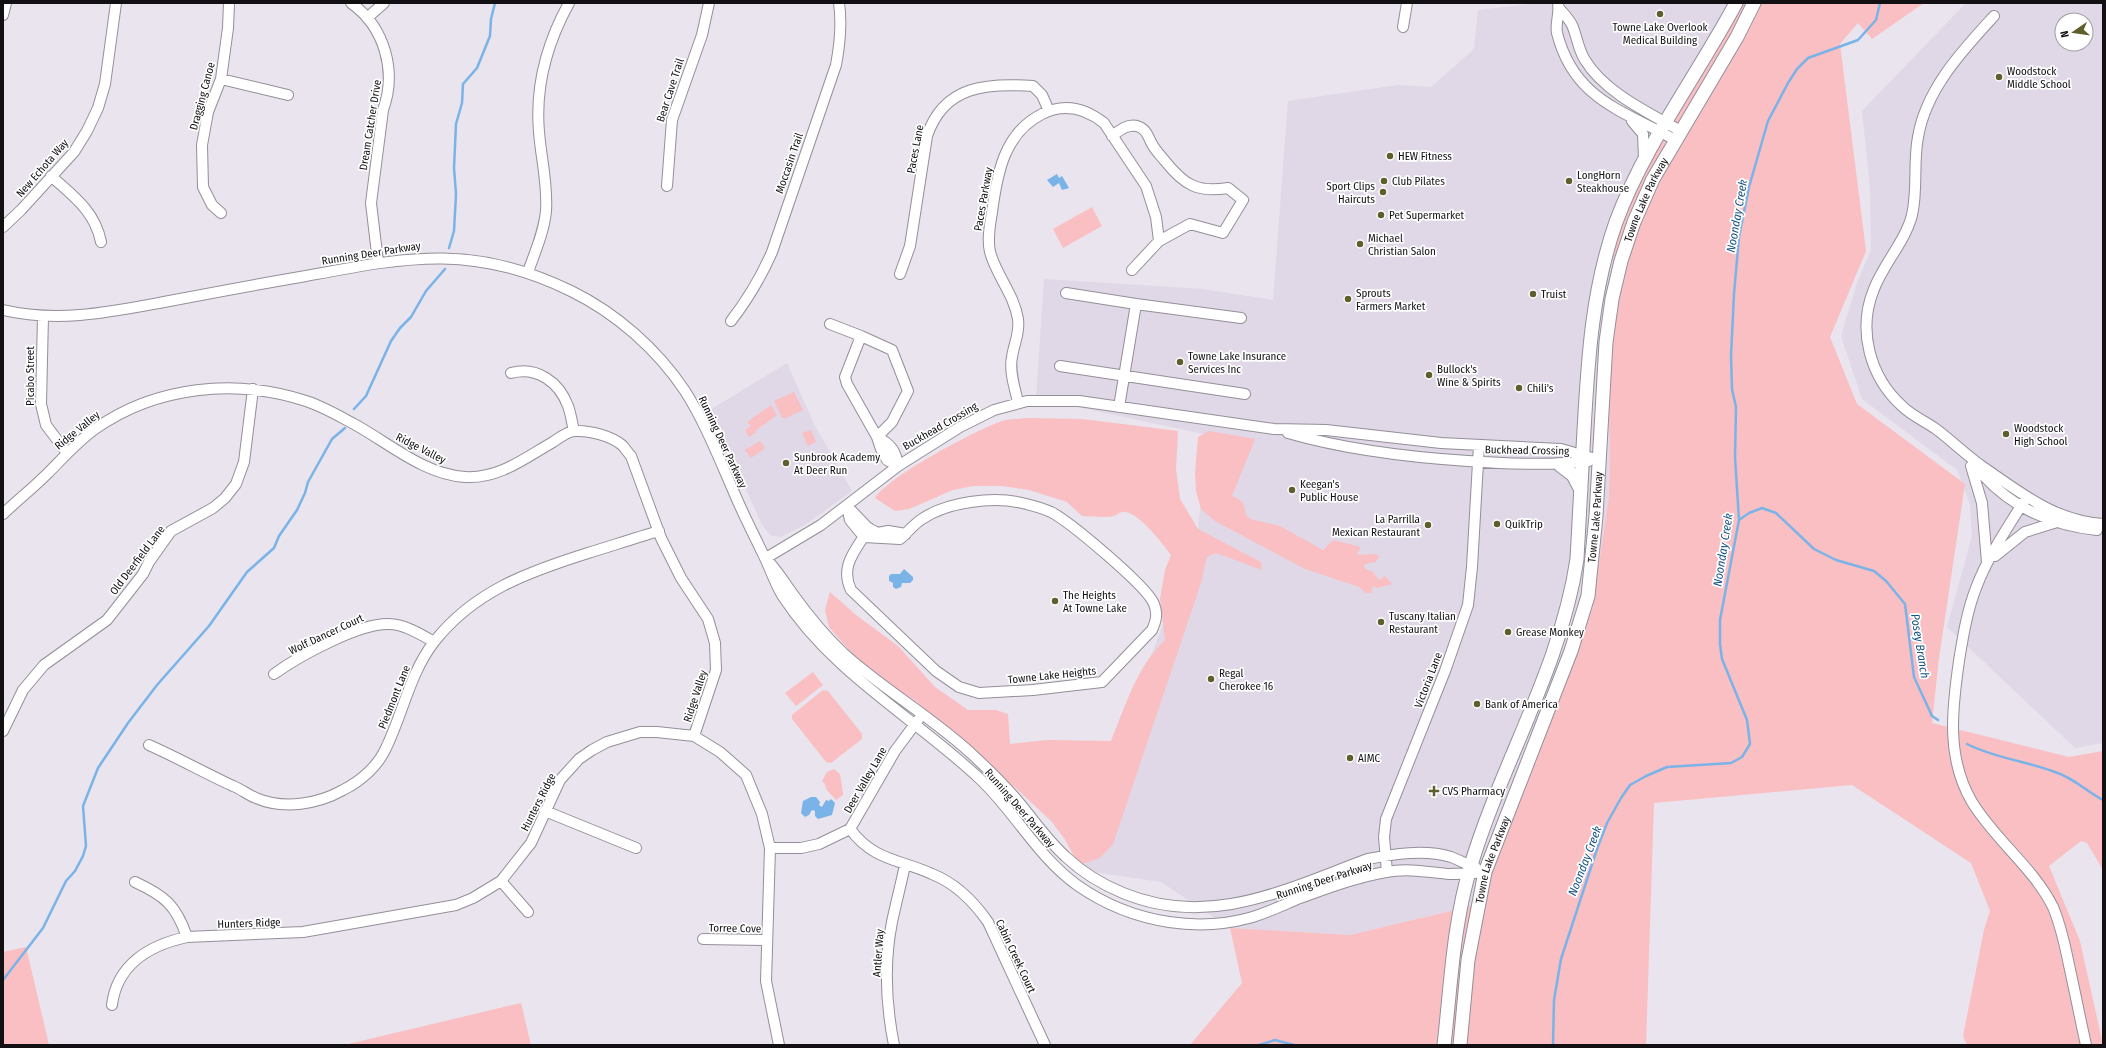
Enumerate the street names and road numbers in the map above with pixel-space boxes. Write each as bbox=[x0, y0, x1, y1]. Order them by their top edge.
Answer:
street label: Bear Cave Trail bbox=[654, 57, 687, 124]
street label: Dragging Canoe bbox=[187, 61, 218, 131]
street label: Dream Catcher Drive bbox=[357, 79, 384, 171]
street label: Paces Lane bbox=[904, 124, 927, 174]
street label: Moccasin Trail bbox=[773, 131, 806, 195]
street label: New Echota Way bbox=[14, 137, 71, 200]
street label: Towne Lake Parkway bbox=[1622, 155, 1671, 244]
street label: Paces Parkway bbox=[971, 166, 996, 232]
street label: Running Deer Parkway bbox=[321, 239, 422, 268]
street label: Picabo Street bbox=[24, 346, 37, 406]
street label: Running Deer Parkway bbox=[696, 394, 750, 490]
street label: Buckhead Crossing bbox=[900, 399, 981, 453]
street label: Ridge Valley bbox=[52, 408, 103, 452]
street label: Ridge Valley bbox=[394, 430, 448, 467]
street label: Buckhead Crossing bbox=[1485, 443, 1570, 458]
street label: Towne Lake Parkway bbox=[1585, 471, 1606, 563]
street label: Old Deerfield Lane bbox=[107, 523, 168, 597]
street label: Wolf Dancer Court bbox=[287, 611, 366, 657]
street label: Victoria Lane bbox=[1412, 651, 1445, 710]
street label: Piedmont Lane bbox=[376, 663, 413, 731]
street label: Towne Lake Heights bbox=[1007, 664, 1097, 687]
street label: Ridge Valley bbox=[681, 668, 710, 724]
street label: Deer Valley Lane bbox=[841, 745, 890, 816]
street label: Running Deer Parkway bbox=[982, 766, 1057, 850]
street label: Hunters Ridge bbox=[518, 771, 559, 833]
street label: Towne Lake Parkway bbox=[1473, 814, 1513, 904]
street label: Running Deer Parkway bbox=[1275, 859, 1374, 902]
street label: Hunters Ridge bbox=[217, 916, 281, 931]
street label: Cabin Creek Court bbox=[993, 917, 1038, 995]
street label: Torree Cove bbox=[709, 922, 761, 935]
street label: Antler Way bbox=[870, 929, 887, 977]

